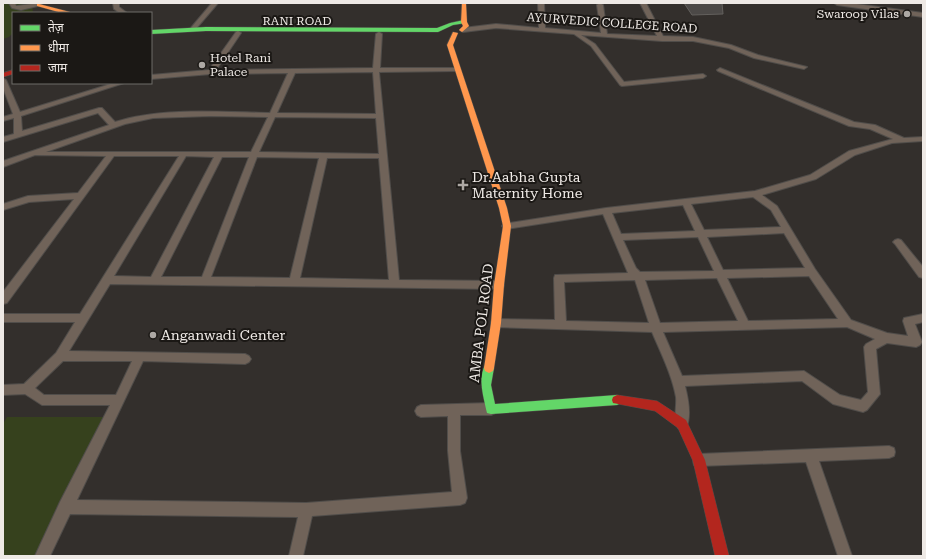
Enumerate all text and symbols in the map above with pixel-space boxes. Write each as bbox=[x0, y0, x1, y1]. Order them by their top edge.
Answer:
place label: Swaroop Vilas bbox=[817, 7, 899, 21]
marker: Swaroop Vilas bbox=[902, 9, 912, 19]
street label: AYURVEDIC COLLEGE ROAD bbox=[526, 10, 698, 36]
legend bbox=[12, 12, 152, 84]
street label: RANI ROAD bbox=[262, 14, 332, 28]
text: तेज़ bbox=[48, 20, 65, 35]
text: धीमा bbox=[48, 40, 70, 55]
place label: Hotel Rani Palace bbox=[210, 51, 271, 79]
marker: Hotel Rani Palace bbox=[197, 60, 207, 70]
text: जाम bbox=[48, 61, 68, 75]
place label: Dr.Aabha Gupta Maternity Home bbox=[472, 169, 583, 201]
marker: Dr.Aabha Gupta Maternity Home bbox=[457, 179, 469, 191]
street label: AMBA POL ROAD bbox=[466, 263, 496, 383]
place label: Anganwadi Center bbox=[161, 327, 285, 343]
marker: Anganwadi Center bbox=[148, 330, 158, 340]

